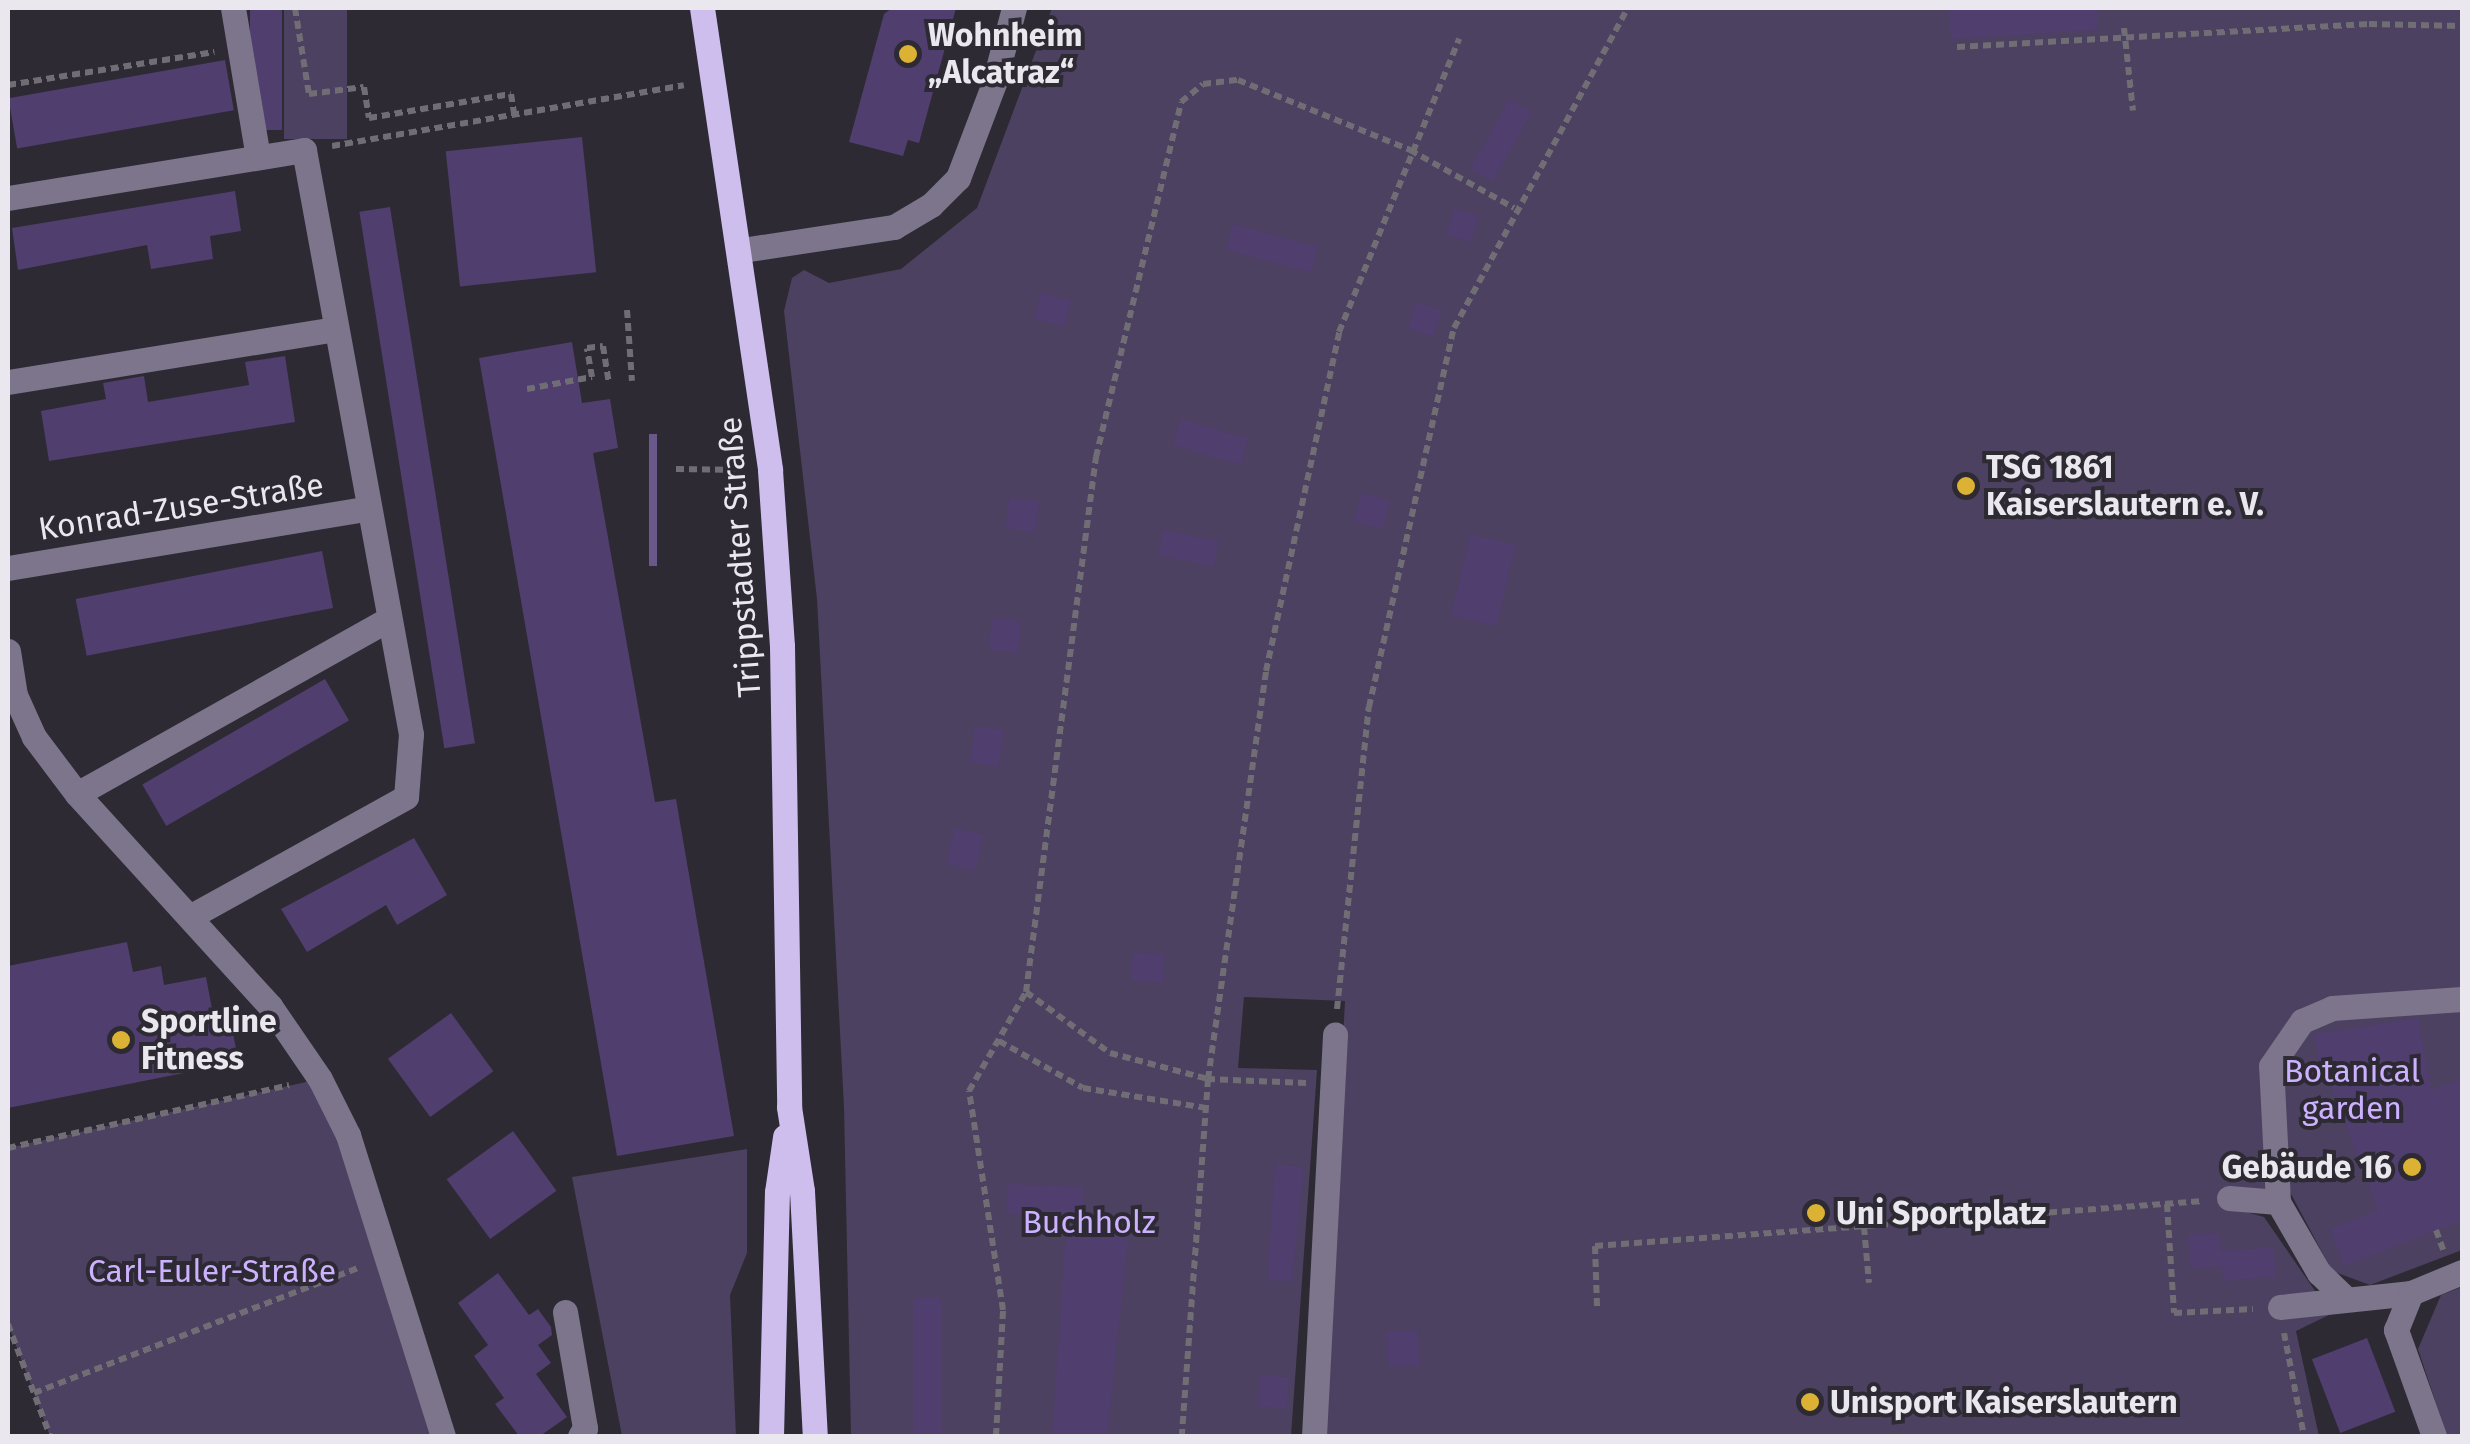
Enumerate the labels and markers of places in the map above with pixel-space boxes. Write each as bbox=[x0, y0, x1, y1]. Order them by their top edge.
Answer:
place label: Wohnheim „Alcatraz“ bbox=[928, 17, 1083, 92]
marker: Wohnheim „Alcatraz“ bbox=[897, 43, 919, 65]
place label: TSG 1861 Kaiserslautern e. V. bbox=[1986, 449, 2264, 524]
marker: TSG 1861 Kaiserslautern e. V. bbox=[1955, 475, 1977, 497]
place label: Sportline Fitness bbox=[141, 1003, 277, 1078]
marker: Sportline Fitness bbox=[110, 1029, 132, 1051]
place label: Gebäude 16 bbox=[2222, 1148, 2392, 1186]
marker: Gebäude 16 bbox=[2401, 1156, 2423, 1178]
place label: Uni Sportplatz bbox=[1836, 1194, 2046, 1232]
marker: Uni Sportplatz bbox=[1805, 1202, 1827, 1224]
place label: Unisport Kaiserslautern bbox=[1830, 1383, 2178, 1421]
marker: Unisport Kaiserslautern bbox=[1799, 1391, 1821, 1413]

